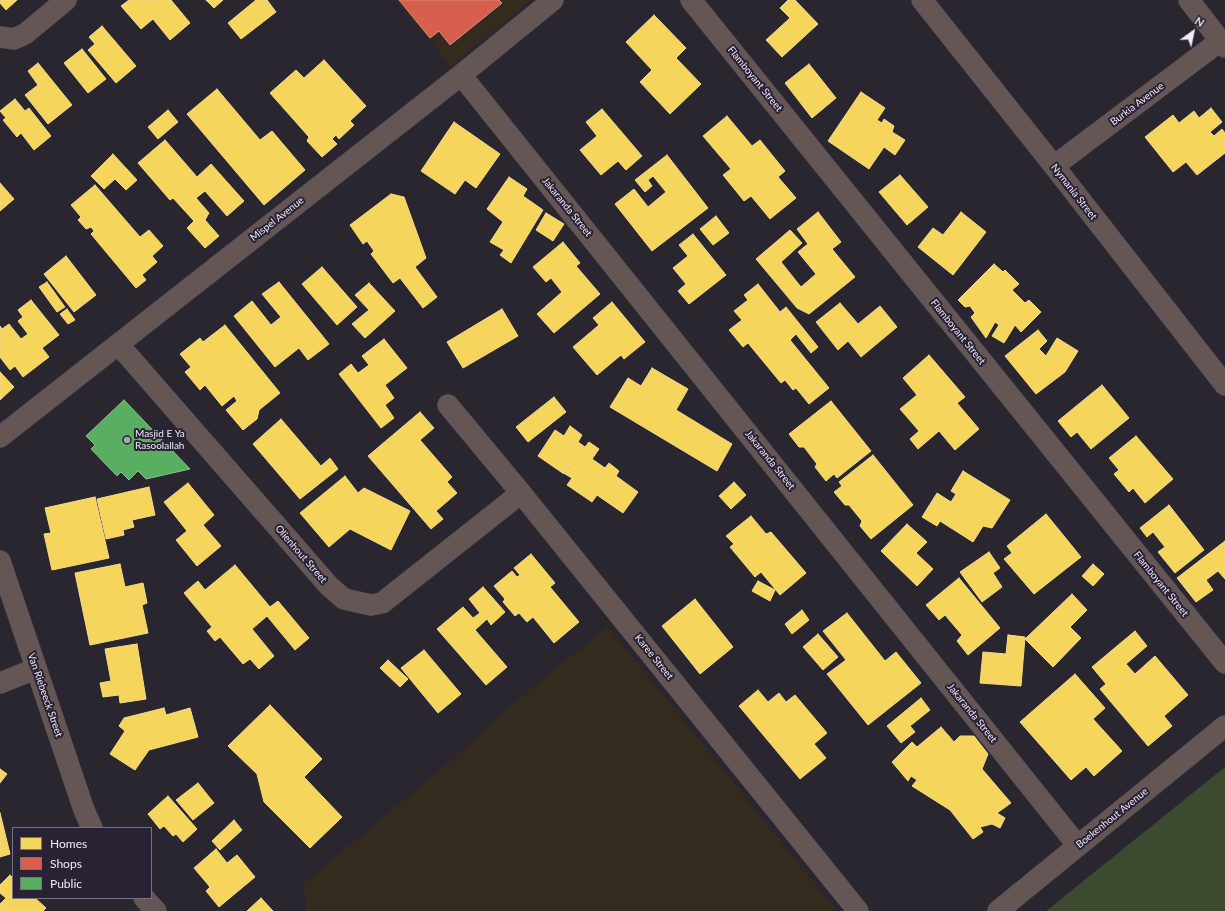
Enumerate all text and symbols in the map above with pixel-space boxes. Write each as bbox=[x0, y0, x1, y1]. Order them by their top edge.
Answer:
north arrow bbox=[1173, 12, 1213, 52]
text: N bbox=[1193, 14, 1207, 29]
street label: Flamboyant Street bbox=[725, 44, 785, 114]
street label: Burkia Avenue bbox=[1108, 80, 1166, 128]
street label: Nymania Street bbox=[1048, 162, 1100, 222]
street label: Jakaranda Street bbox=[539, 175, 595, 239]
street label: Mispel Avenue bbox=[248, 194, 306, 244]
street label: Flamboyant Street bbox=[928, 297, 988, 367]
place label: Masjid E Ya Rasoolallah bbox=[135, 428, 185, 452]
street label: Jakaranda Street bbox=[742, 428, 798, 492]
marker: Masjid E Ya Rasoolallah bbox=[122, 435, 132, 445]
street label: Olienhout Street bbox=[273, 523, 329, 585]
street label: Flamboyant Street bbox=[1131, 549, 1191, 619]
street label: Karee Street bbox=[632, 632, 676, 682]
street label: Van Riebeeck Street bbox=[25, 651, 65, 739]
street label: Jakaranda Street bbox=[944, 681, 1000, 745]
street label: Boekenhout Avenue bbox=[1074, 785, 1150, 851]
legend bbox=[12, 827, 152, 899]
text: Homes bbox=[50, 836, 87, 851]
text: Shops bbox=[50, 856, 82, 871]
text: Public bbox=[50, 876, 82, 891]

